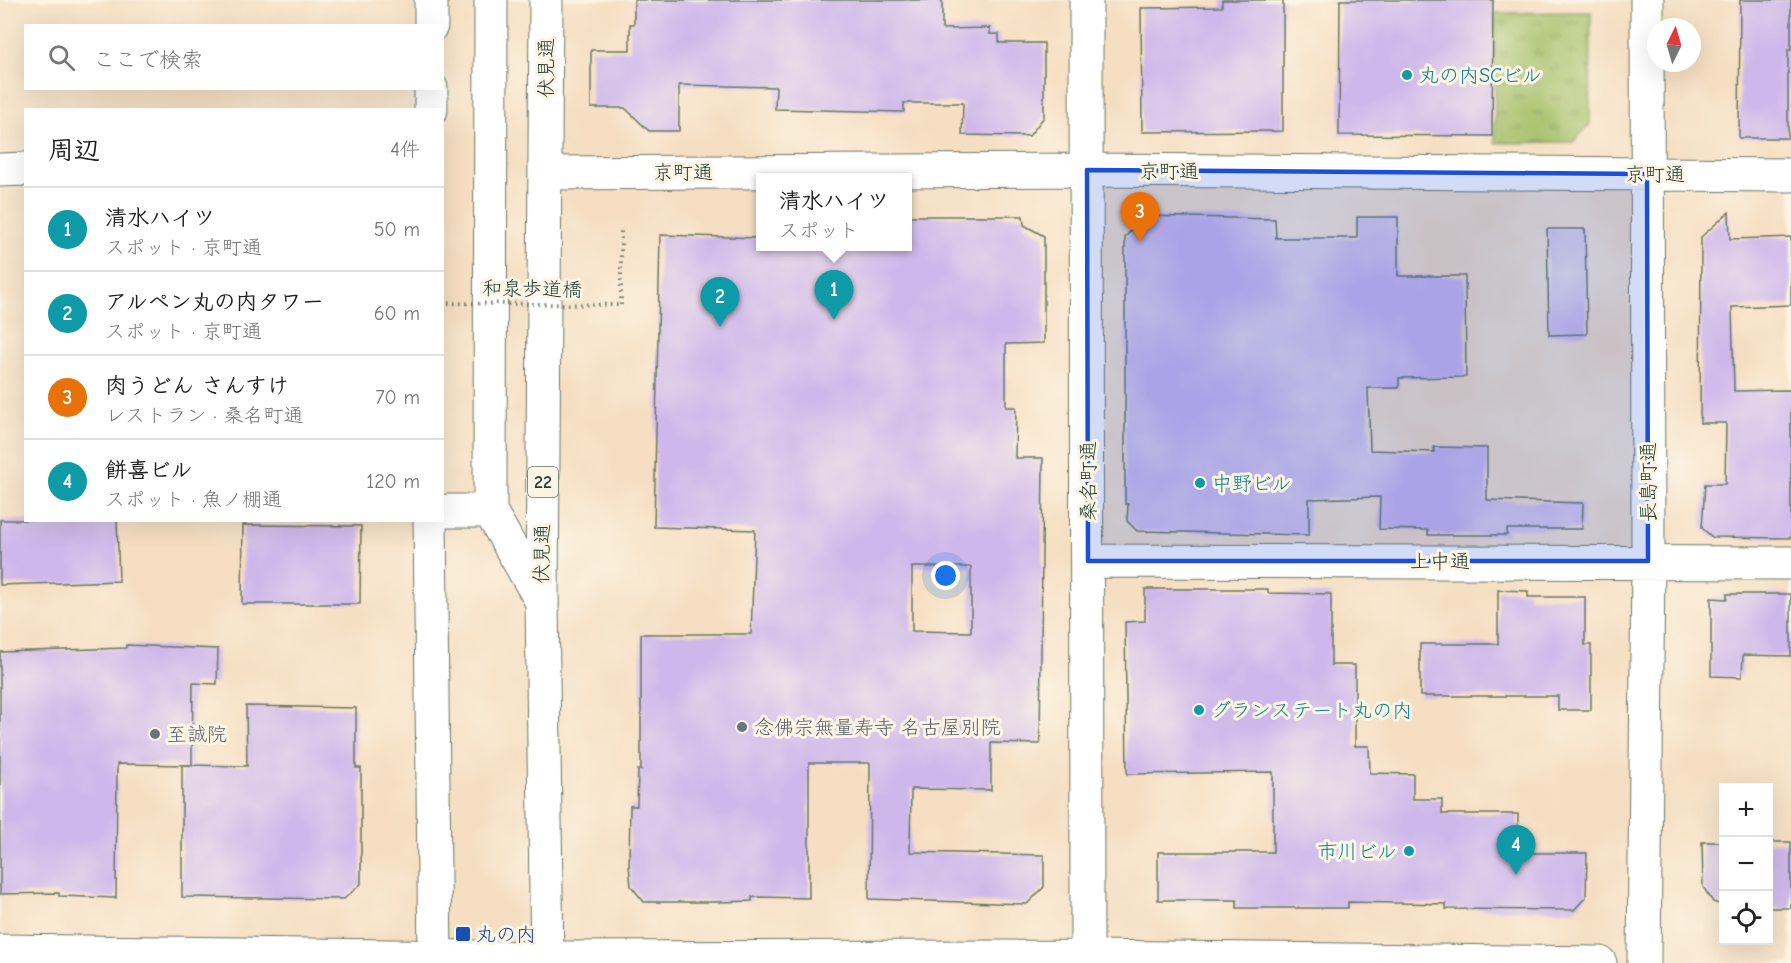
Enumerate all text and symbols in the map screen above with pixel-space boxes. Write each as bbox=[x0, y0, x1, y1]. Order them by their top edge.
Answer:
north arrow bbox=[1647, 18, 1701, 72]
search box bbox=[24, 24, 444, 90]
street label: 伏見通 bbox=[535, 38, 558, 98]
icon: search bbox=[45, 41, 78, 74]
text: ここで検索 bbox=[93, 47, 203, 73]
place label: 丸の内SCビル bbox=[1419, 64, 1542, 87]
marker: 丸の内SCビル bbox=[1400, 68, 1414, 82]
text: 周辺 bbox=[48, 136, 100, 166]
text: 4件 bbox=[390, 138, 420, 161]
street label: 京町通 bbox=[1139, 160, 1199, 183]
street label: 京町通 bbox=[653, 161, 713, 184]
street label: 京町通 bbox=[1625, 163, 1685, 186]
popup bbox=[756, 173, 912, 251]
text: 清水ハイツ bbox=[779, 188, 889, 214]
pin: 3 bbox=[1120, 192, 1160, 242]
text: 清水ハイツ bbox=[105, 205, 215, 231]
text: 1 bbox=[64, 218, 71, 241]
text: 50 m bbox=[374, 218, 420, 241]
text: スポット bbox=[779, 219, 859, 242]
text: スポット · 京町通 bbox=[105, 236, 262, 259]
pin: 1 bbox=[814, 270, 854, 320]
street label: 和泉歩道橋 bbox=[482, 277, 582, 301]
pin: 2 bbox=[700, 278, 740, 327]
text: アルペン丸の内タワー bbox=[105, 289, 324, 315]
text: 2 bbox=[63, 302, 72, 325]
text: 60 m bbox=[374, 302, 420, 325]
text: スポット · 京町通 bbox=[105, 320, 262, 343]
text: 肉うどん さんすけ bbox=[105, 373, 289, 399]
text: 3 bbox=[63, 386, 72, 409]
text: 70 m bbox=[375, 386, 420, 409]
text: レストラン · 桑名町通 bbox=[105, 404, 303, 427]
street label: 桑名町通 bbox=[1077, 441, 1100, 521]
street label: 長島町通 bbox=[1637, 442, 1660, 522]
text: 餅喜ビル bbox=[105, 457, 193, 483]
road number: 22 bbox=[528, 467, 558, 497]
text: 4 bbox=[63, 470, 72, 493]
text: 120 m bbox=[366, 470, 420, 493]
place label: 中野ビル bbox=[1212, 472, 1292, 495]
marker: 中野ビル bbox=[1193, 476, 1207, 490]
text: スポット · 魚ノ棚通 bbox=[105, 488, 282, 511]
street label: 伏見通 bbox=[530, 524, 554, 584]
street label: 上中通 bbox=[1410, 550, 1470, 573]
your location bbox=[931, 561, 960, 590]
place label: グランステート丸の内 bbox=[1211, 699, 1412, 722]
marker: グランステート丸の内 bbox=[1192, 703, 1206, 717]
place label: 念佛宗無量寿寺 名古屋別院 bbox=[754, 716, 1001, 739]
marker: 念佛宗無量寿寺 名古屋別院 bbox=[735, 720, 749, 734]
place label: 至誠院 bbox=[167, 723, 227, 746]
marker: 至誠院 bbox=[148, 727, 162, 741]
map controls bbox=[1719, 783, 1773, 945]
button: + bbox=[1719, 783, 1773, 837]
pin: 4 bbox=[1496, 826, 1536, 875]
button: − bbox=[1719, 837, 1773, 891]
place label: 市川ビル bbox=[1317, 840, 1397, 863]
marker: 市川ビル bbox=[1402, 844, 1416, 858]
button: locate bbox=[1719, 891, 1773, 945]
place label: 丸の内 bbox=[476, 923, 536, 946]
marker: 丸の内 bbox=[454, 925, 472, 943]

